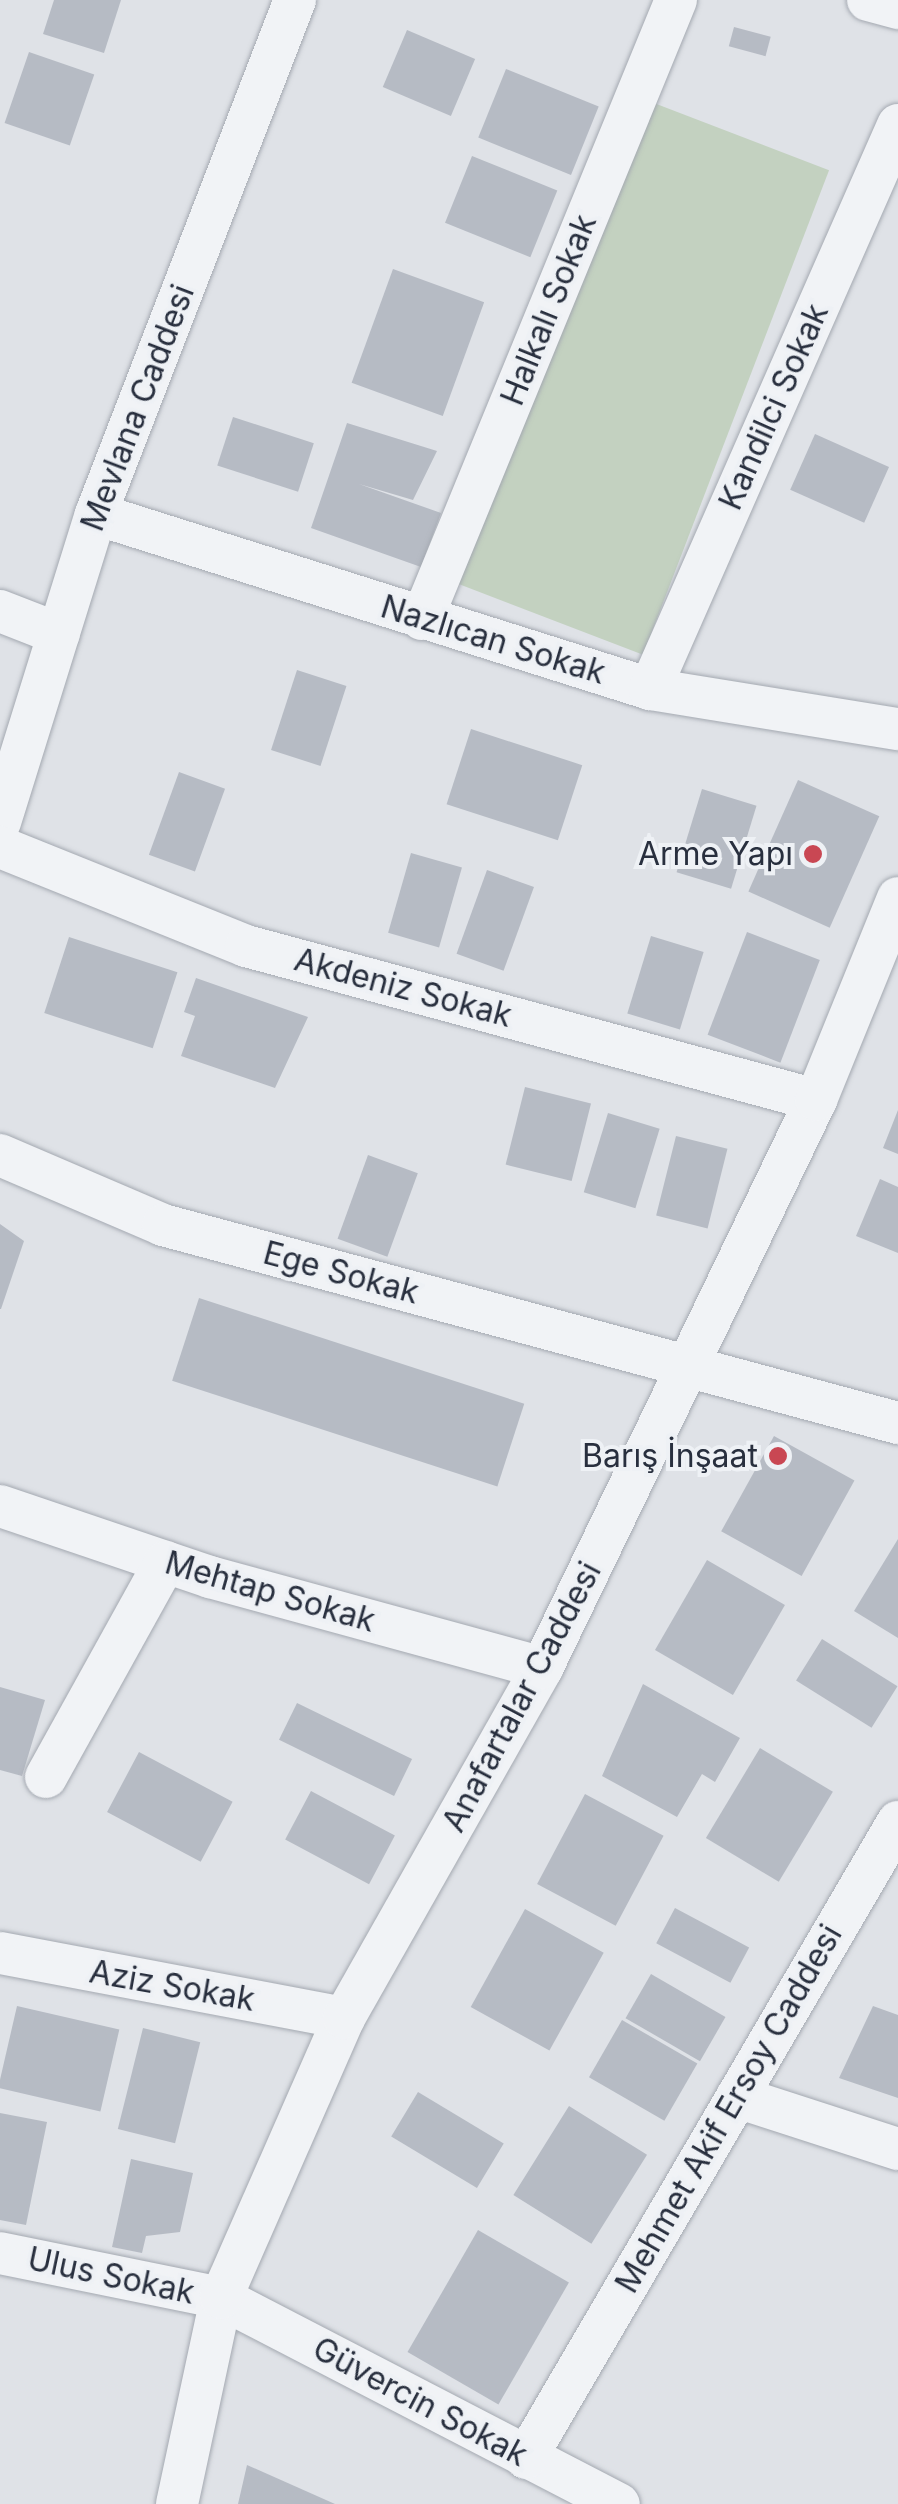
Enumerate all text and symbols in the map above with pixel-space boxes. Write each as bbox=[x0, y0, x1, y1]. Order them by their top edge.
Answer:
street label: Halkalı Sokak bbox=[493, 209, 605, 411]
street label: Mevlana Caddesi bbox=[73, 280, 203, 536]
street label: Kandilci Sokak bbox=[711, 298, 837, 516]
street label: Nazlıcan Sokak bbox=[376, 588, 610, 692]
place label: Arme Yapı bbox=[638, 835, 793, 873]
marker: Arme Yapı bbox=[802, 843, 824, 865]
street label: Akdeniz Sokak bbox=[290, 941, 516, 1035]
street label: Ege Sokak bbox=[259, 1234, 423, 1312]
place label: Barış İnşaat bbox=[582, 1437, 758, 1475]
marker: Barış İnşaat bbox=[767, 1445, 789, 1467]
street label: Mehtap Sokak bbox=[161, 1544, 379, 1640]
street label: Anafartalar Caddesi bbox=[435, 1556, 609, 1838]
street label: Mehmet Akif Ersoy Caddesi bbox=[608, 1918, 850, 2300]
street label: Aziz Sokak bbox=[86, 1953, 258, 2019]
street label: Ulus Sokak bbox=[24, 2240, 198, 2312]
street label: Güvercin Sokak bbox=[306, 2329, 534, 2475]

